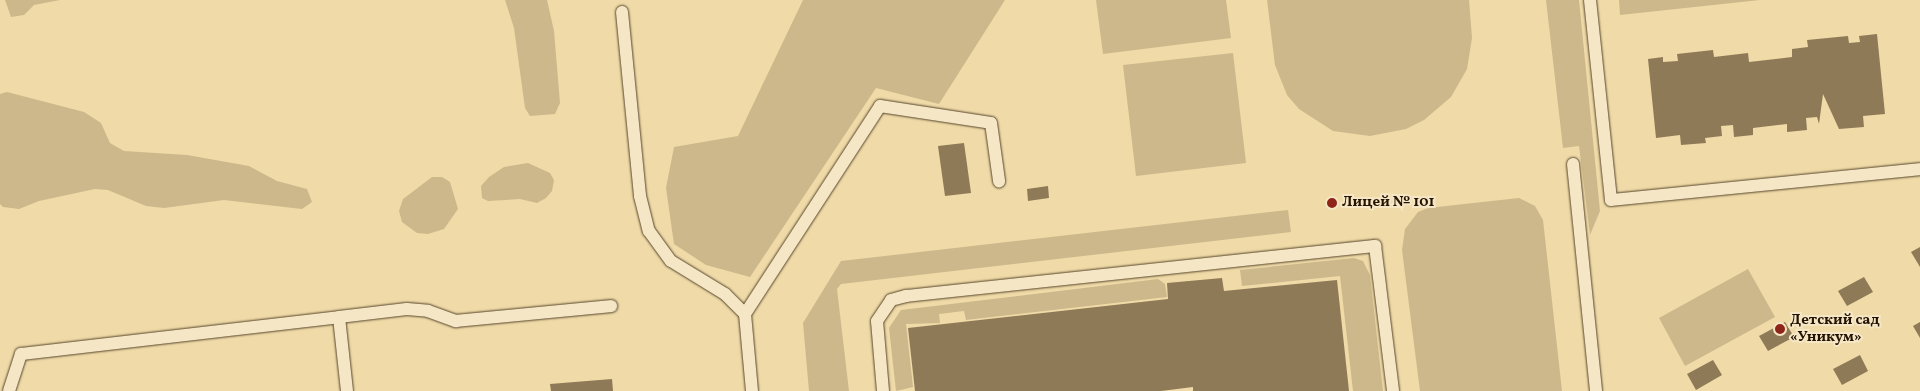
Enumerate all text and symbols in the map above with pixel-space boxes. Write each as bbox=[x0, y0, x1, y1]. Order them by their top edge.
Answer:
place label: Лицей № 101 bbox=[1342, 194, 1435, 212]
marker: Лицей № 101 bbox=[1326, 197, 1338, 209]
place label: Детский сад «Уникум» bbox=[1790, 311, 1880, 346]
marker: Детский сад «Уникум» bbox=[1774, 323, 1786, 335]

